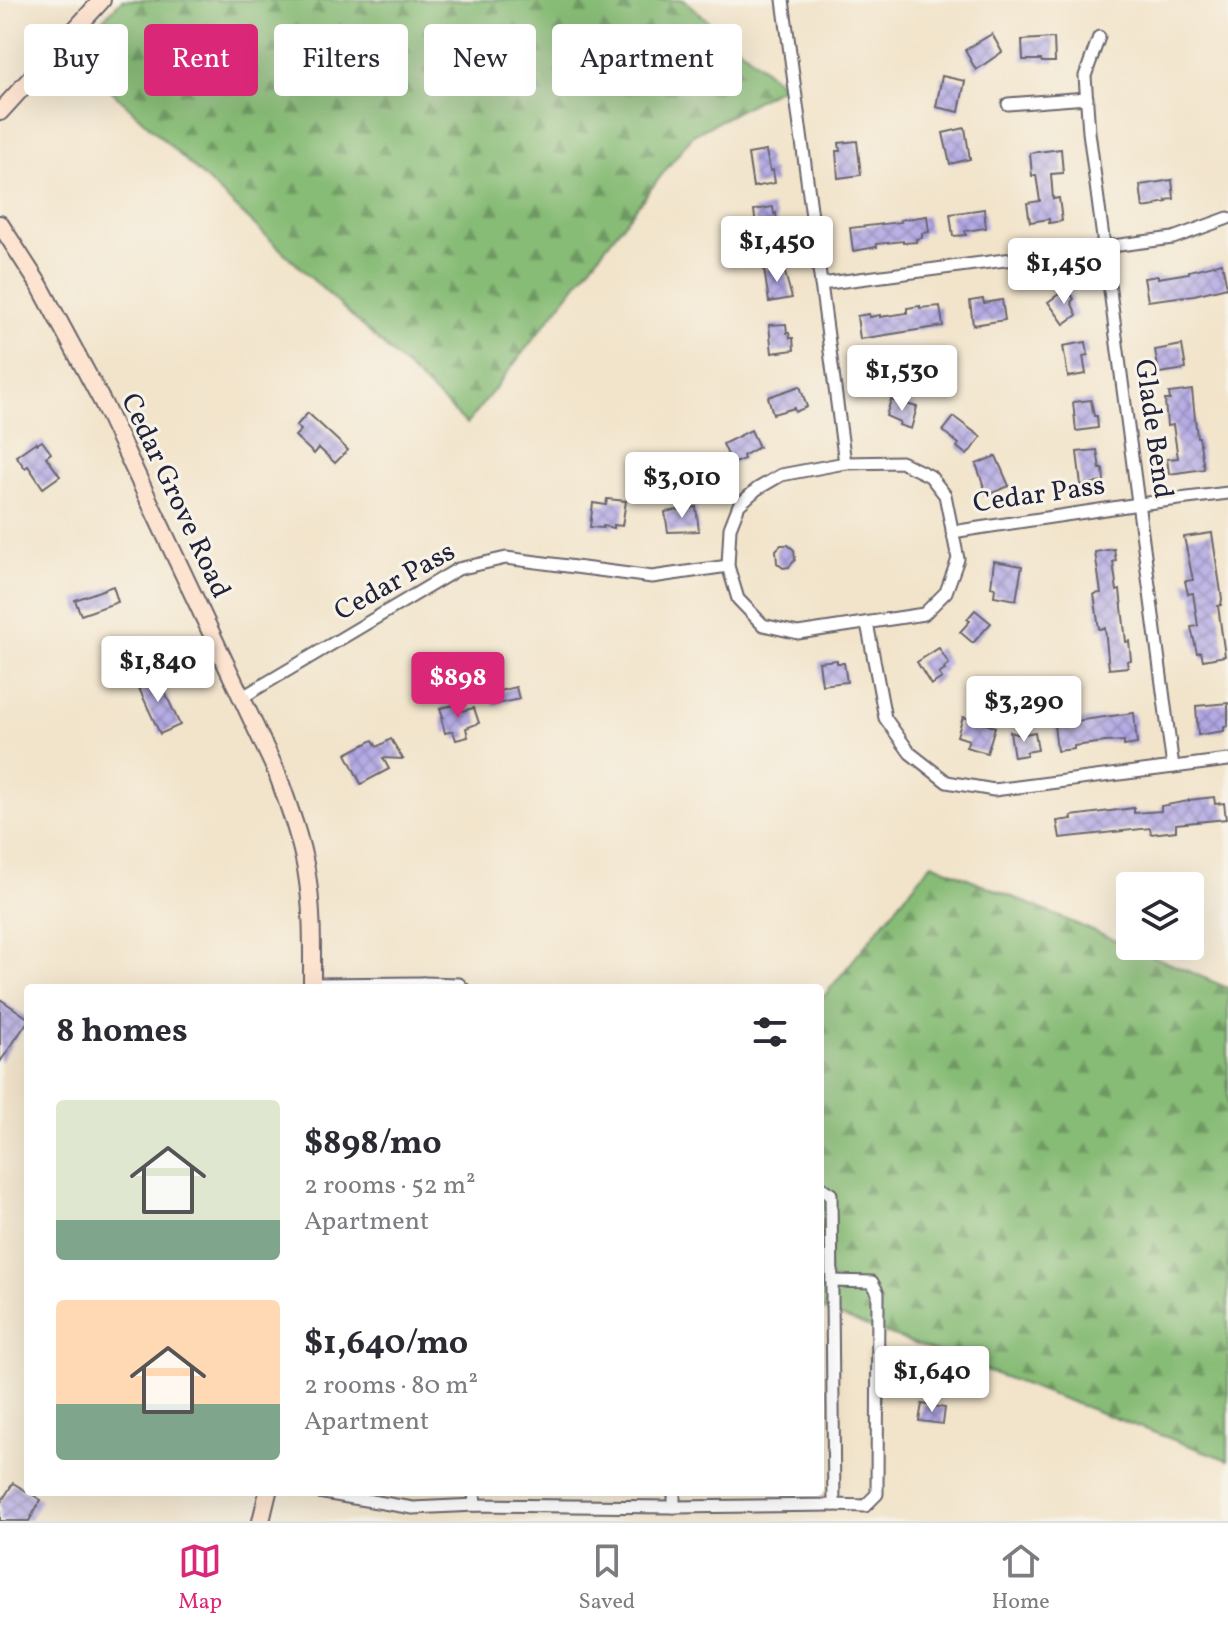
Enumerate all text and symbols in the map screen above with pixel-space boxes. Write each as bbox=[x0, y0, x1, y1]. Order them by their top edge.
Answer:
chip: Buy bbox=[24, 24, 128, 96]
chip: Rent bbox=[144, 24, 258, 96]
chip: Filters bbox=[274, 24, 408, 96]
chip: New bbox=[424, 24, 536, 96]
chip: Apartment bbox=[552, 24, 742, 96]
pin: $1,450 bbox=[712, 216, 842, 284]
text: $1,450 bbox=[739, 224, 815, 260]
pin: $1,450 bbox=[999, 238, 1129, 306]
text: $1,450 bbox=[1026, 246, 1102, 282]
pin: $1,530 bbox=[837, 345, 967, 413]
text: $1,530 bbox=[865, 353, 939, 389]
street label: Glade Bend bbox=[1124, 357, 1182, 501]
street label: Cedar Grove Road bbox=[110, 387, 240, 605]
pin: $3,010 bbox=[617, 452, 747, 520]
text: $3,010 bbox=[643, 460, 721, 496]
street label: Cedar Pass bbox=[971, 466, 1107, 524]
street label: Cedar Pass bbox=[327, 533, 463, 631]
pin: $1,840 bbox=[93, 636, 223, 704]
text: $1,840 bbox=[119, 644, 197, 680]
pin: $898 bbox=[411, 652, 505, 720]
text: $898 bbox=[429, 660, 487, 696]
pin: $3,290 bbox=[959, 676, 1089, 744]
text: $3,290 bbox=[984, 684, 1064, 720]
map controls bbox=[1116, 872, 1204, 960]
button: layers bbox=[1116, 872, 1204, 960]
text: 8 homes bbox=[56, 1009, 188, 1056]
icon: filters bbox=[748, 1010, 792, 1054]
text: $898/mo bbox=[304, 1121, 442, 1168]
icon: home bbox=[120, 1132, 216, 1228]
text: 2 rooms · 52 m² bbox=[304, 1168, 476, 1204]
text: Apartment bbox=[304, 1204, 429, 1240]
text: $1,640/mo bbox=[304, 1321, 468, 1368]
icon: home bbox=[120, 1332, 216, 1428]
pin: $1,640 bbox=[867, 1346, 997, 1414]
text: $1,640 bbox=[893, 1354, 971, 1390]
text: 2 rooms · 80 m² bbox=[304, 1368, 478, 1404]
text: Apartment bbox=[304, 1404, 429, 1440]
tab: Map bbox=[178, 1539, 222, 1618]
tab: Saved bbox=[579, 1539, 635, 1618]
tab: Home bbox=[992, 1539, 1050, 1618]

